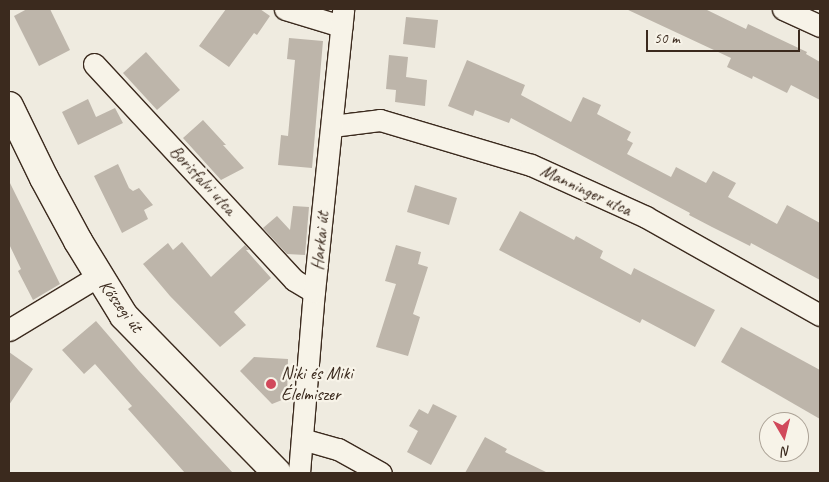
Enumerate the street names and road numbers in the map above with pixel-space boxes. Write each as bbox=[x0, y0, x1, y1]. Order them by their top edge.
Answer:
street label: Borisfalvi utca bbox=[165, 141, 241, 219]
street label: Manninger utca bbox=[537, 160, 635, 220]
street label: Harkai út bbox=[306, 211, 334, 271]
street label: Kőszegi út bbox=[94, 276, 148, 336]

